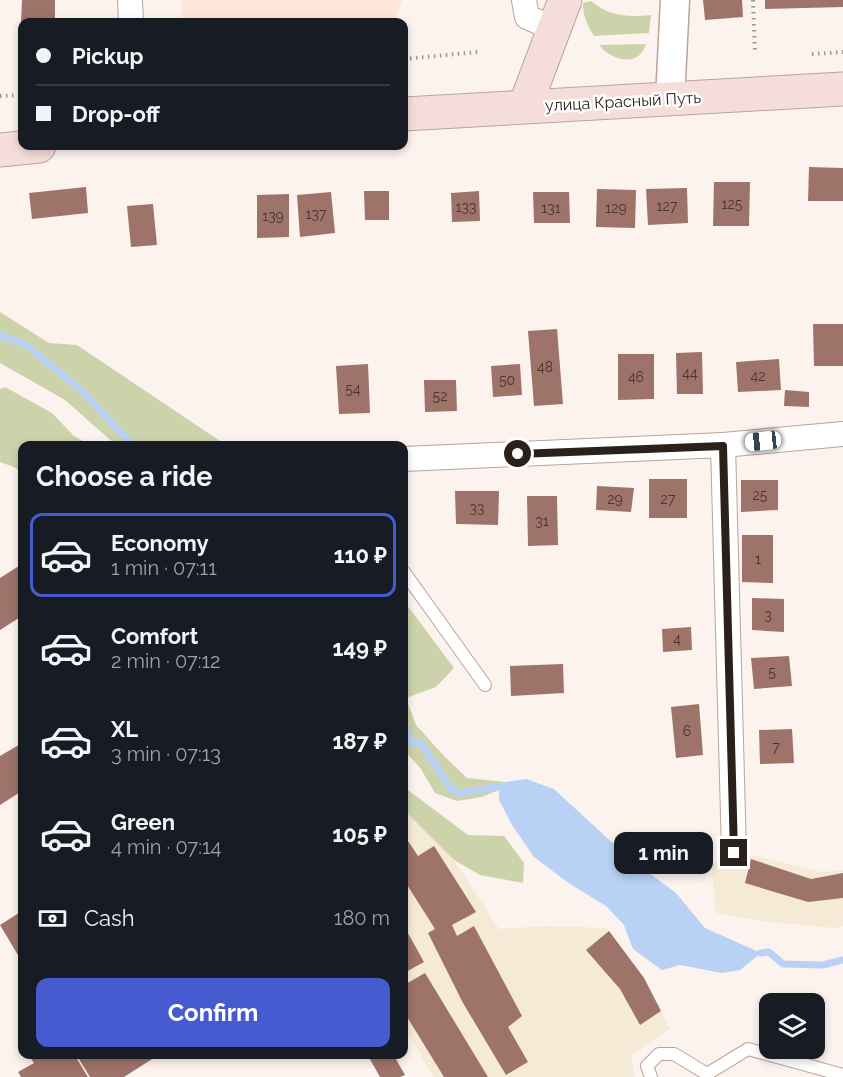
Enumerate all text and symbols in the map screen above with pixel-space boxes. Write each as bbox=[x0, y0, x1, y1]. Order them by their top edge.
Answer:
text: Pickup bbox=[72, 43, 144, 69]
street label: улица Красный Путь bbox=[545, 88, 702, 115]
text: Drop-off bbox=[72, 101, 160, 127]
house number: 125 bbox=[722, 196, 743, 212]
house number: 127 bbox=[657, 198, 678, 214]
house number: 133 bbox=[456, 199, 476, 215]
house number: 131 bbox=[541, 200, 561, 216]
house number: 129 bbox=[605, 200, 627, 216]
house number: 137 bbox=[306, 206, 327, 222]
house number: 139 bbox=[262, 208, 284, 224]
house number: 48 bbox=[537, 359, 553, 375]
house number: 44 bbox=[682, 365, 698, 381]
house number: 42 bbox=[751, 368, 765, 384]
house number: 46 bbox=[628, 369, 644, 385]
house number: 50 bbox=[499, 372, 515, 388]
house number: 54 bbox=[345, 381, 361, 397]
house number: 52 bbox=[433, 388, 447, 404]
car bbox=[744, 430, 782, 452]
route start bbox=[504, 440, 531, 467]
text: Choose a ride bbox=[36, 461, 212, 492]
house number: 25 bbox=[753, 487, 768, 503]
house number: 29 bbox=[607, 491, 623, 507]
house number: 27 bbox=[661, 491, 676, 507]
house number: 33 bbox=[470, 500, 484, 516]
house number: 31 bbox=[535, 513, 549, 529]
icon: car bbox=[39, 528, 93, 582]
text: Economy bbox=[111, 530, 209, 556]
text: 110 ₽ bbox=[334, 542, 387, 568]
house number: 1 bbox=[755, 551, 761, 567]
text: 1 min · 07:11 bbox=[111, 556, 217, 580]
house number: 3 bbox=[764, 607, 772, 623]
icon: car bbox=[39, 621, 93, 675]
text: Comfort bbox=[111, 623, 198, 649]
house number: 4 bbox=[673, 631, 681, 647]
text: 149 ₽ bbox=[333, 635, 387, 661]
text: 2 min · 07:12 bbox=[111, 649, 220, 673]
house number: 5 bbox=[768, 664, 776, 680]
icon: car bbox=[39, 714, 93, 768]
text: XL bbox=[111, 716, 138, 742]
house number: 6 bbox=[683, 723, 691, 739]
text: 187 ₽ bbox=[332, 728, 387, 754]
house number: 7 bbox=[772, 739, 780, 755]
text: 3 min · 07:13 bbox=[111, 742, 221, 766]
icon: car bbox=[39, 807, 93, 861]
text: Green bbox=[111, 809, 175, 835]
text: 105 ₽ bbox=[332, 821, 387, 847]
callout: 1 min bbox=[614, 832, 713, 874]
text: 4 min · 07:14 bbox=[111, 835, 221, 859]
route end bbox=[720, 839, 747, 866]
text: 1 min bbox=[638, 841, 689, 865]
icon: cash bbox=[36, 902, 69, 935]
text: Cash bbox=[84, 905, 135, 931]
text: 180 m bbox=[334, 906, 390, 930]
button: Confirm bbox=[36, 978, 390, 1047]
map controls bbox=[759, 993, 825, 1059]
button: layers bbox=[759, 993, 825, 1059]

